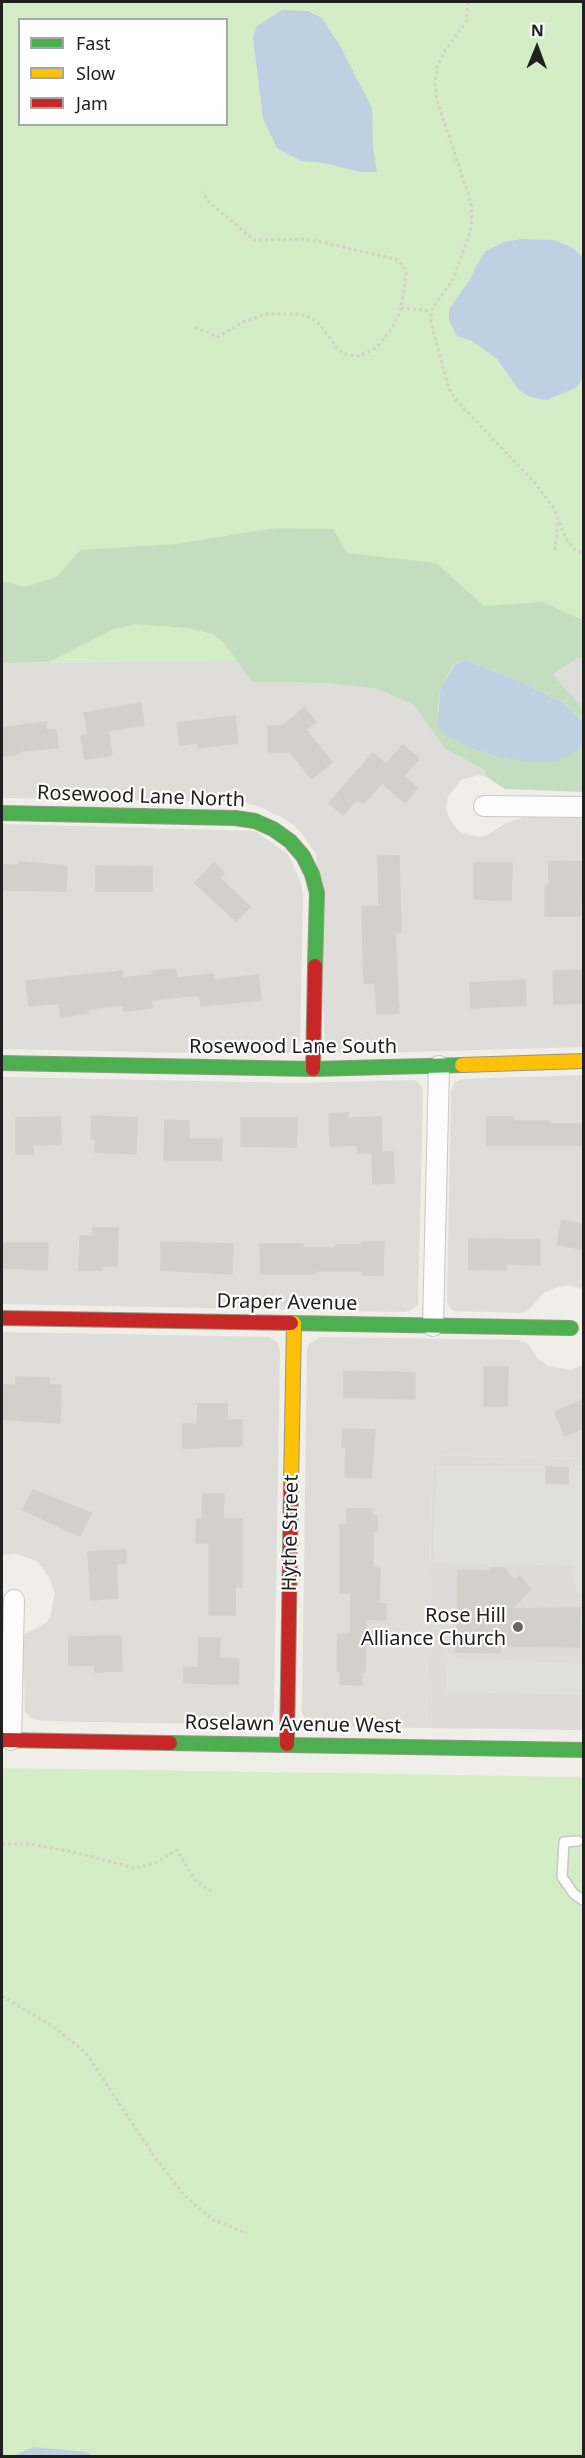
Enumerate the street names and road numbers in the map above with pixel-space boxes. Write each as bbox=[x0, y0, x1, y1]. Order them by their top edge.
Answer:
street label: Rosewood Lane North bbox=[37, 781, 245, 813]
street label: Rosewood Lane South bbox=[189, 1035, 397, 1059]
street label: Draper Avenue bbox=[216, 1290, 358, 1316]
street label: Hythe Street bbox=[278, 1474, 304, 1592]
street label: Roselawn Avenue West bbox=[184, 1711, 402, 1739]

